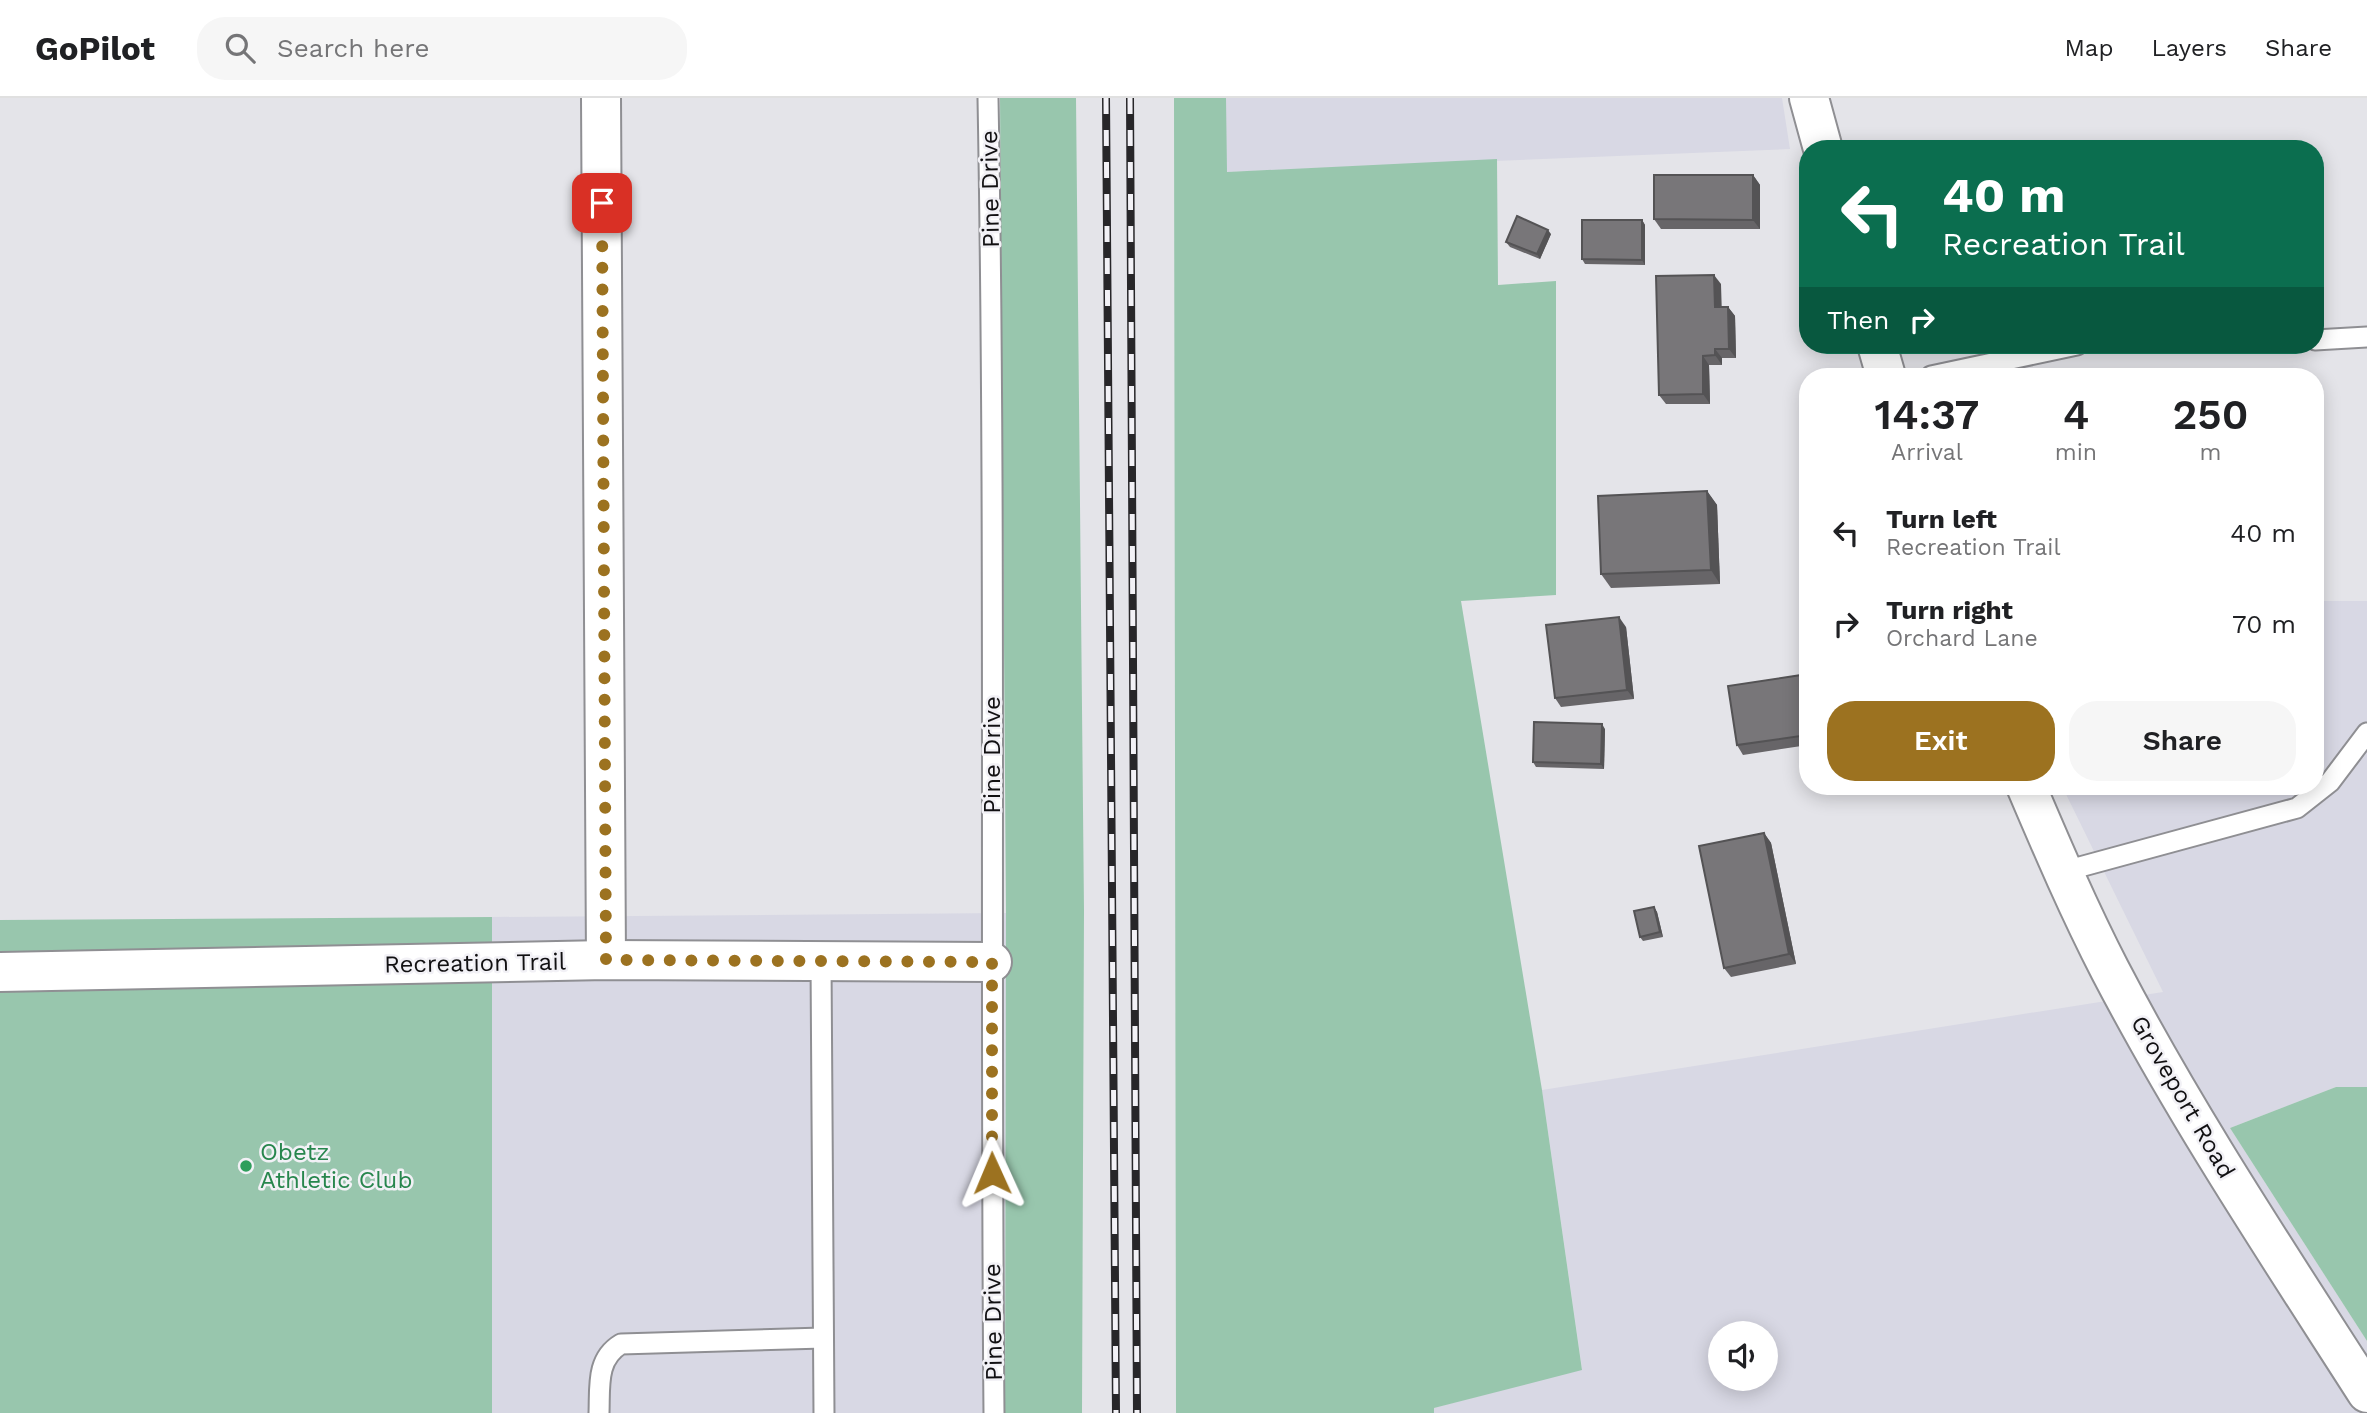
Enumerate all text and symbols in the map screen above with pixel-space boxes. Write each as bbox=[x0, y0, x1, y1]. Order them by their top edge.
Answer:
search box bbox=[197, 17, 687, 80]
text: GoPilot bbox=[35, 29, 155, 68]
icon: search bbox=[221, 29, 259, 67]
text: Search here bbox=[277, 33, 429, 63]
text: Map bbox=[2065, 34, 2113, 62]
text: Layers bbox=[2151, 34, 2227, 62]
text: Share bbox=[2265, 34, 2332, 62]
street label: Pine Drive bbox=[975, 130, 1005, 248]
text: 40 m bbox=[1942, 166, 2065, 224]
icon: left bbox=[1827, 168, 1918, 259]
pin bbox=[572, 173, 632, 233]
icon: arrive bbox=[583, 184, 621, 222]
text: Recreation Trail bbox=[1942, 225, 2185, 263]
icon: right bbox=[1903, 301, 1941, 339]
text: Then bbox=[1827, 305, 1889, 335]
text: 14:37 bbox=[1874, 390, 1979, 439]
text: 4 bbox=[2063, 390, 2089, 439]
text: 250 bbox=[2173, 390, 2249, 439]
text: Arrival bbox=[1891, 439, 1963, 466]
text: min bbox=[2055, 439, 2097, 466]
text: m bbox=[2200, 439, 2222, 466]
text: Turn left bbox=[1886, 504, 1997, 534]
icon: left bbox=[1827, 514, 1865, 552]
text: 40 m bbox=[2230, 518, 2296, 548]
text: Recreation Trail bbox=[1886, 534, 2060, 561]
text: Turn right bbox=[1886, 595, 2013, 625]
icon: right bbox=[1827, 605, 1865, 643]
text: 70 m bbox=[2232, 609, 2296, 639]
text: Orchard Lane bbox=[1886, 625, 2038, 652]
street label: Pine Drive bbox=[978, 696, 1006, 814]
button: Exit bbox=[1827, 701, 2055, 781]
button: Share bbox=[2069, 701, 2296, 781]
street label: Recreation Trail bbox=[384, 947, 567, 979]
street label: Groveport Road bbox=[2125, 1011, 2241, 1183]
position arrow bbox=[955, 1136, 1029, 1210]
place label: Obetz Athletic Club bbox=[260, 1138, 412, 1194]
marker: Obetz Athletic Club bbox=[238, 1158, 254, 1174]
street label: Pine Drive bbox=[978, 1263, 1008, 1381]
map controls bbox=[1708, 1321, 1778, 1391]
button: sound bbox=[1708, 1321, 1778, 1391]

